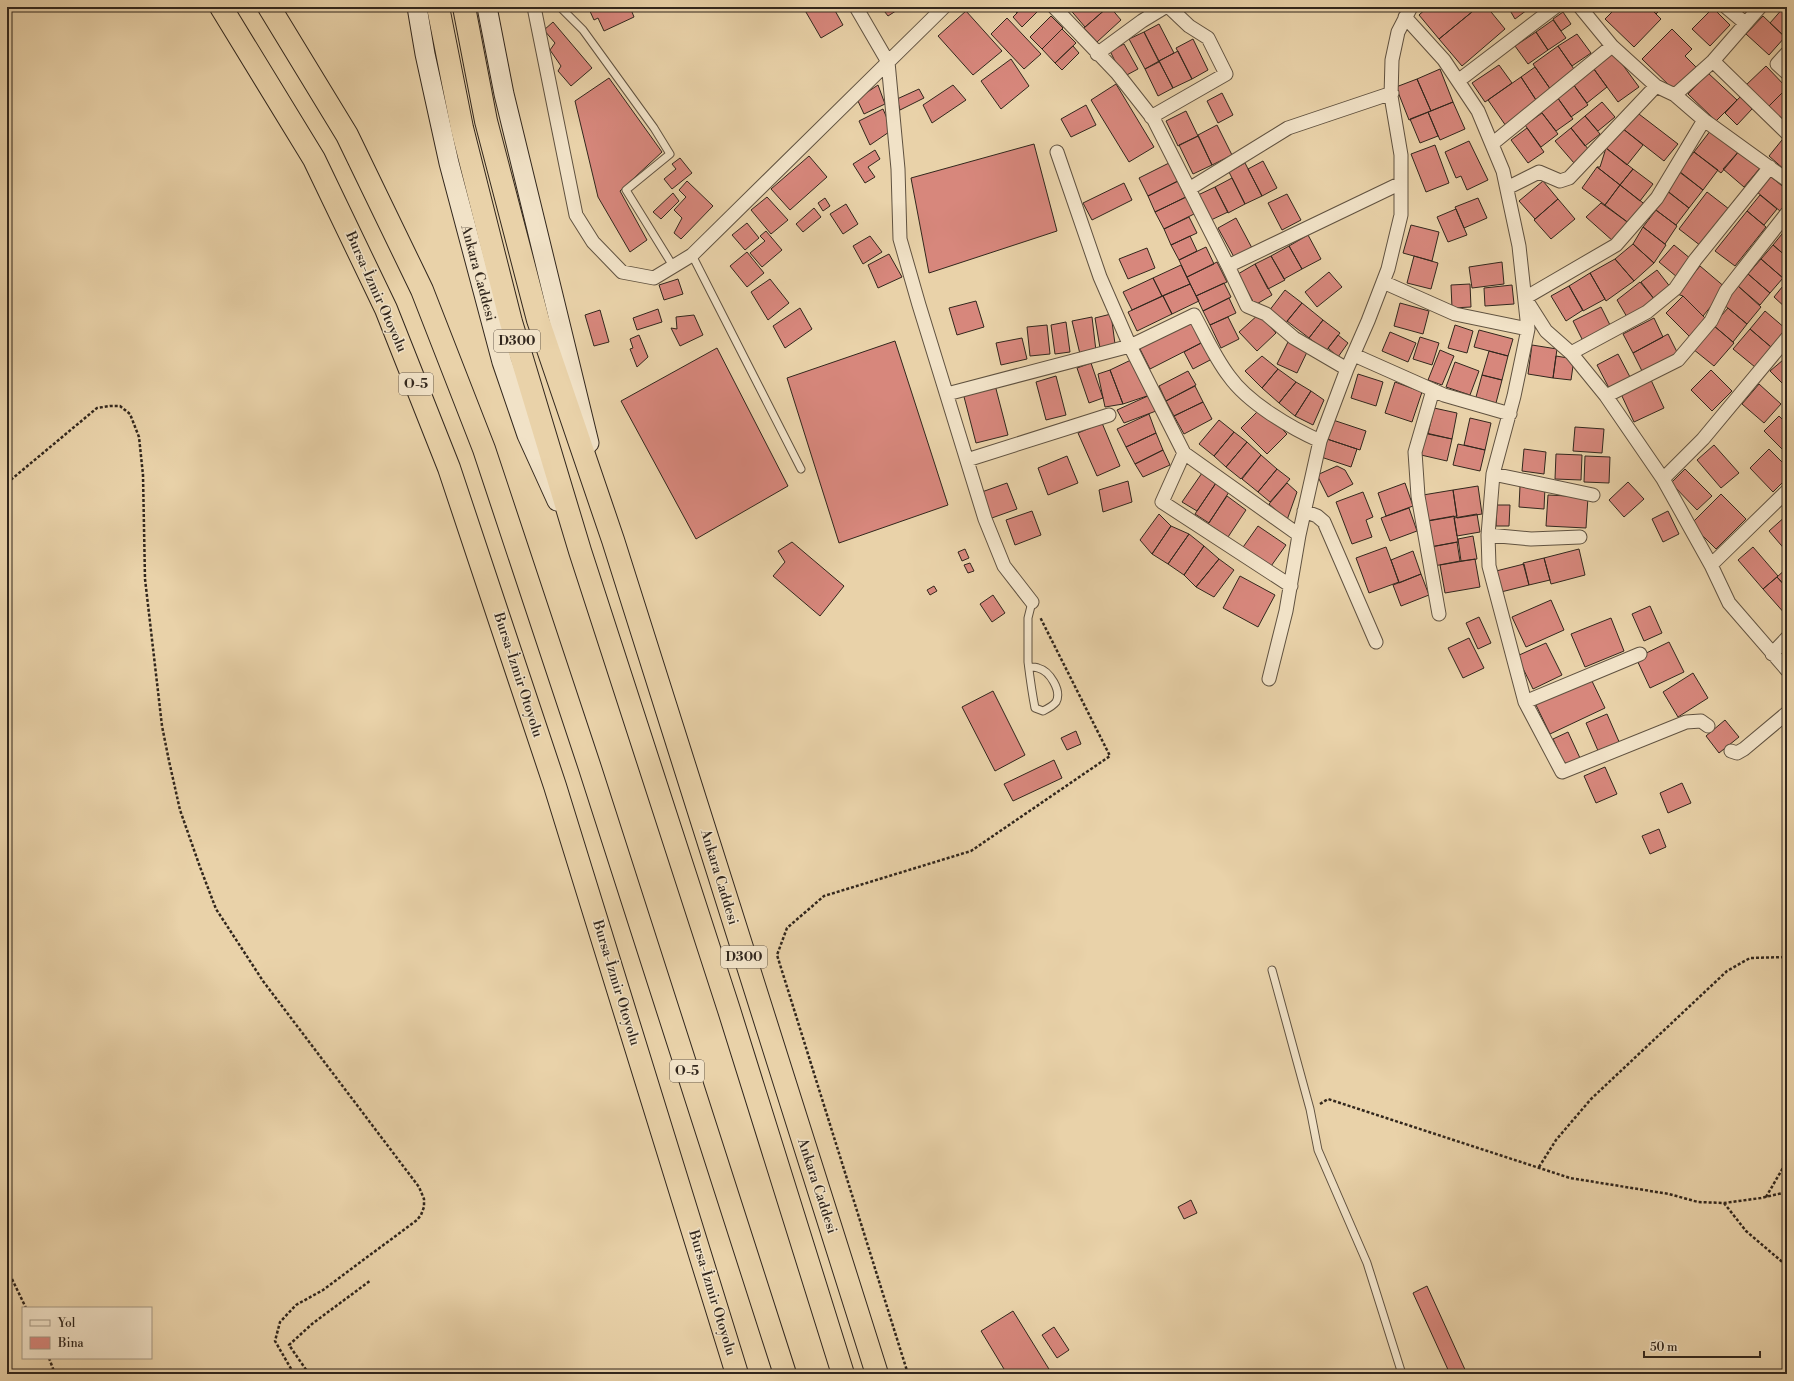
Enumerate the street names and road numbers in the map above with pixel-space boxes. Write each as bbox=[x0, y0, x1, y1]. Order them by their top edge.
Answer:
street label: Ankara Caddesi bbox=[456, 222, 500, 324]
street label: Bursa-İzmir Otoyolu bbox=[341, 227, 413, 355]
road number: D300 bbox=[494, 330, 540, 352]
road number: O-5 bbox=[399, 373, 433, 395]
street label: Bursa-İzmir Otoyolu bbox=[489, 609, 549, 740]
street label: Ankara Caddesi bbox=[696, 826, 742, 927]
street label: Bursa-İzmir Otoyolu bbox=[588, 917, 646, 1048]
road number: D300 bbox=[721, 946, 767, 968]
road number: O-5 bbox=[670, 1060, 704, 1082]
street label: Ankara Caddesi bbox=[793, 1135, 841, 1236]
street label: Bursa-İzmir Otoyolu bbox=[684, 1227, 742, 1358]

